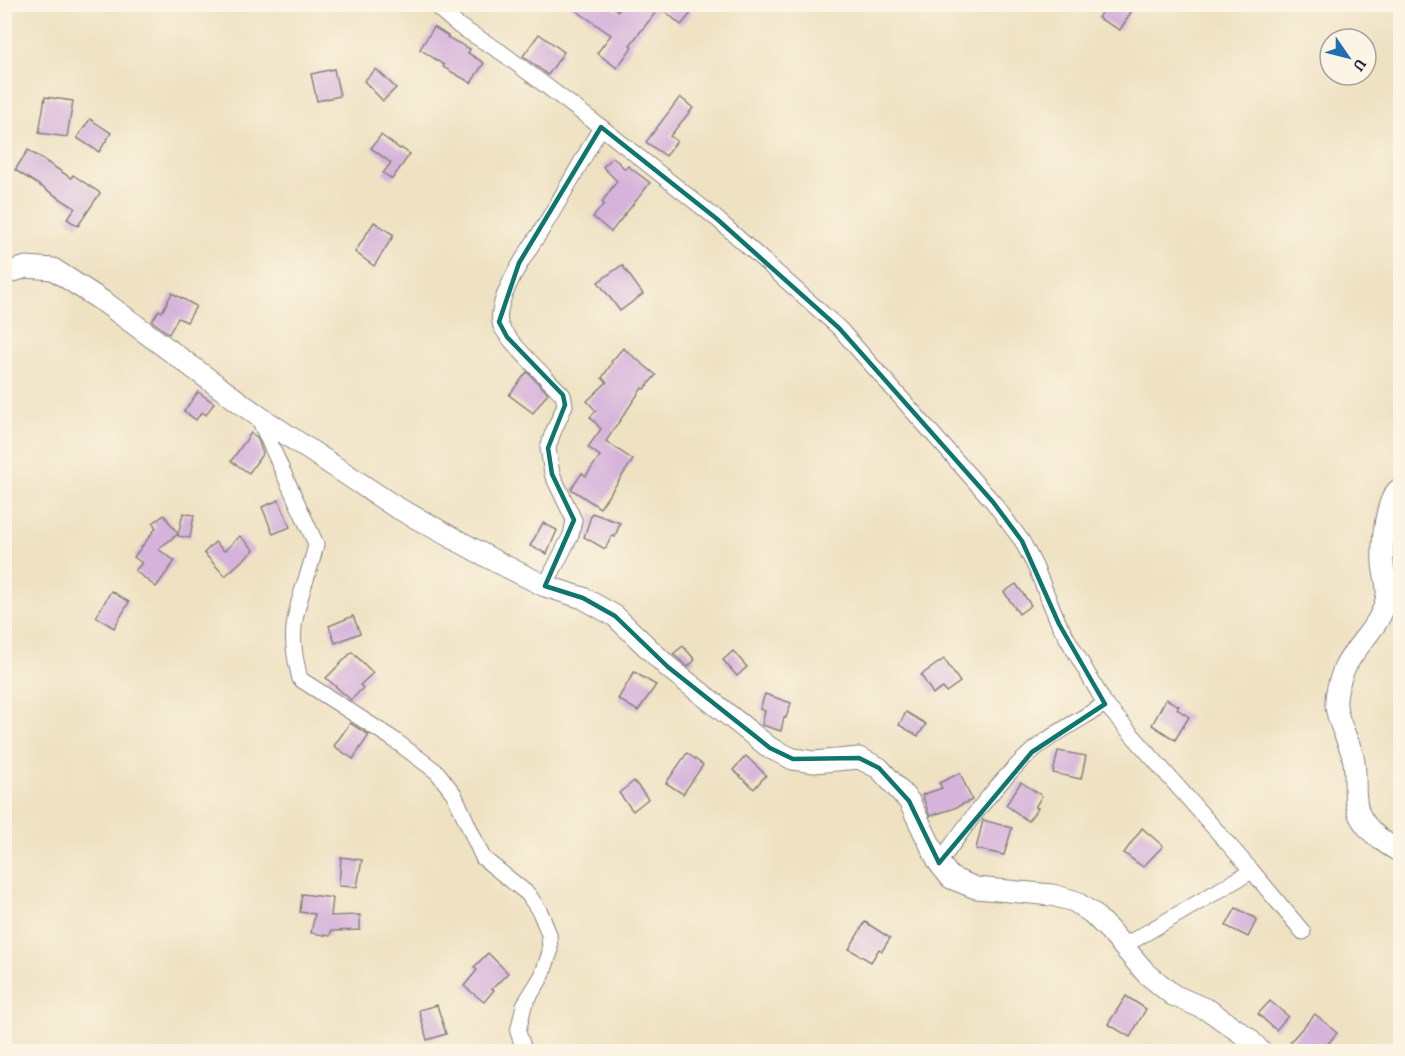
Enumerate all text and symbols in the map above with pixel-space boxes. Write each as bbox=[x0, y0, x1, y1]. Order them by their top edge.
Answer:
north arrow bbox=[1318, 27, 1378, 87]
text: U bbox=[1347, 54, 1371, 76]

